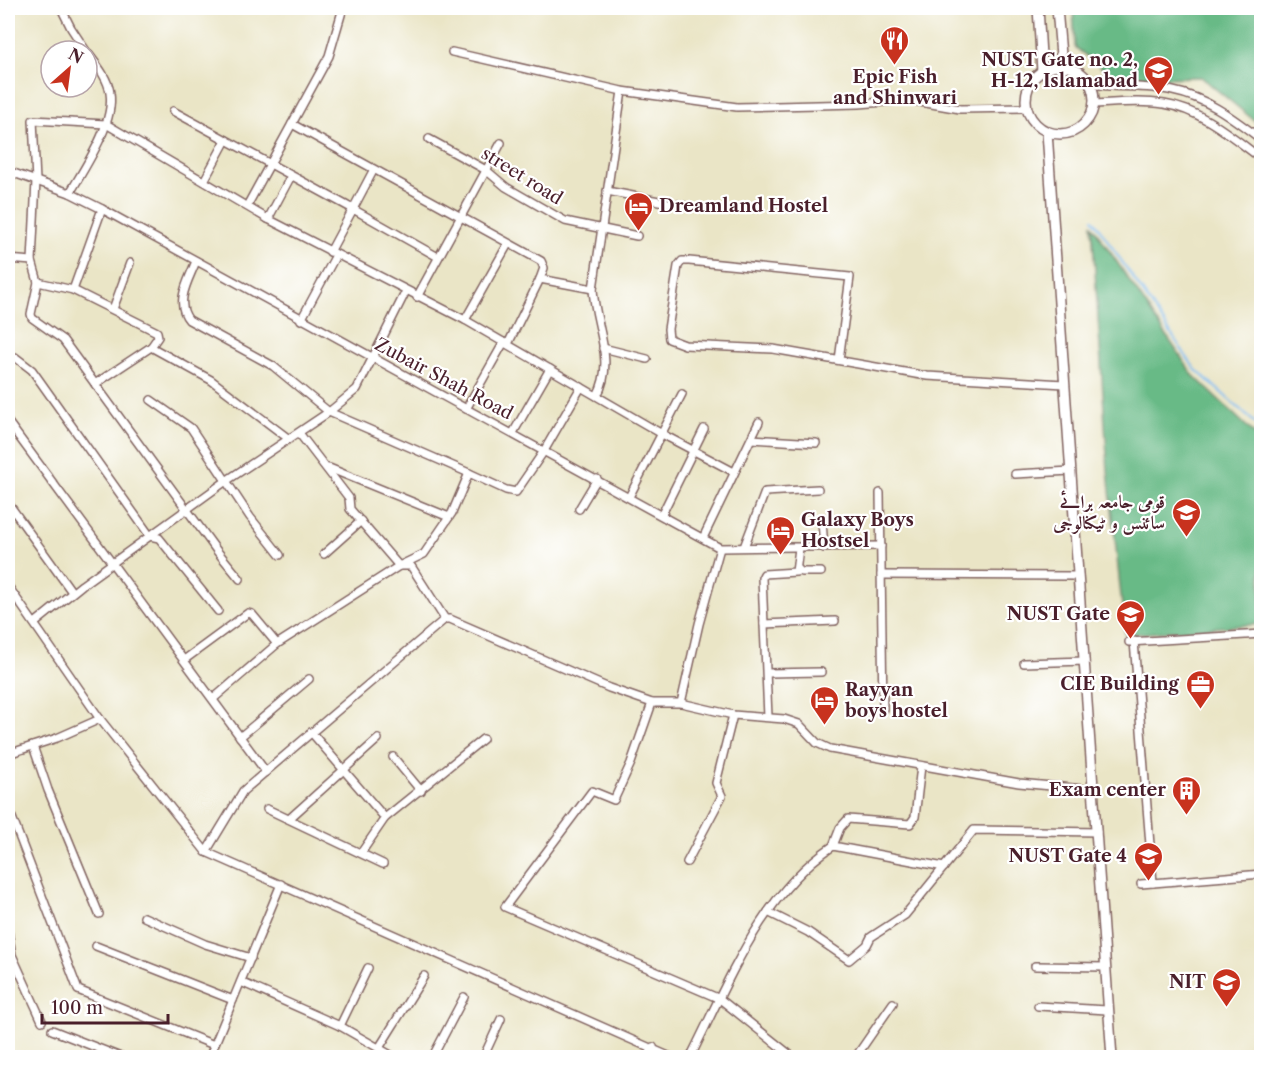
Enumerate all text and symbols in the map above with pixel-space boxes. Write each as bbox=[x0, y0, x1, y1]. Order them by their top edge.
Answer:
restaurant icon: Epic Fish and Shinwari bbox=[879, 24, 911, 66]
north arrow bbox=[39, 39, 99, 99]
text: N bbox=[65, 44, 87, 68]
place label: NUST Gate no. 2, H-12, Islamabad bbox=[981, 49, 1138, 92]
school or university icon: NUST Gate no. 2, H-12, Islamabad bbox=[1143, 54, 1175, 96]
place label: Epic Fish and Shinwari bbox=[833, 66, 957, 109]
street label: street road bbox=[477, 142, 567, 210]
hotel icon: Dreamland Hostel bbox=[622, 190, 654, 232]
place label: Dreamland Hostel bbox=[659, 195, 828, 217]
street label: Zubair Shah Road bbox=[371, 333, 517, 425]
place label: قومی جامعہ برائے سائنس و ٹیکنالوجی bbox=[1052, 490, 1165, 535]
school or university icon: قومی جامعہ برائے سائنس و ٹیکنالوجی bbox=[1170, 496, 1202, 538]
place label: Galaxy Boys Hostsel bbox=[801, 509, 914, 552]
hotel icon: Galaxy Boys Hostsel bbox=[764, 514, 796, 556]
school or university icon: NUST Gate bbox=[1115, 598, 1147, 640]
place label: NUST Gate bbox=[1007, 603, 1110, 625]
office icon: CIE Building bbox=[1184, 668, 1216, 710]
place label: CIE Building bbox=[1060, 673, 1180, 695]
place label: Rayyan boys hostel bbox=[844, 679, 948, 722]
hotel icon: Rayyan boys hostel bbox=[808, 684, 840, 726]
building icon: Exam center bbox=[1171, 774, 1203, 816]
place label: Exam center bbox=[1049, 779, 1166, 801]
school or university icon: NUST Gate 4 bbox=[1132, 840, 1164, 882]
place label: NUST Gate 4 bbox=[1009, 845, 1127, 867]
school or university icon: NIT bbox=[1211, 966, 1243, 1008]
place label: NIT bbox=[1169, 971, 1206, 993]
scale bar bbox=[42, 987, 168, 1025]
text: 100 m bbox=[51, 997, 103, 1019]

